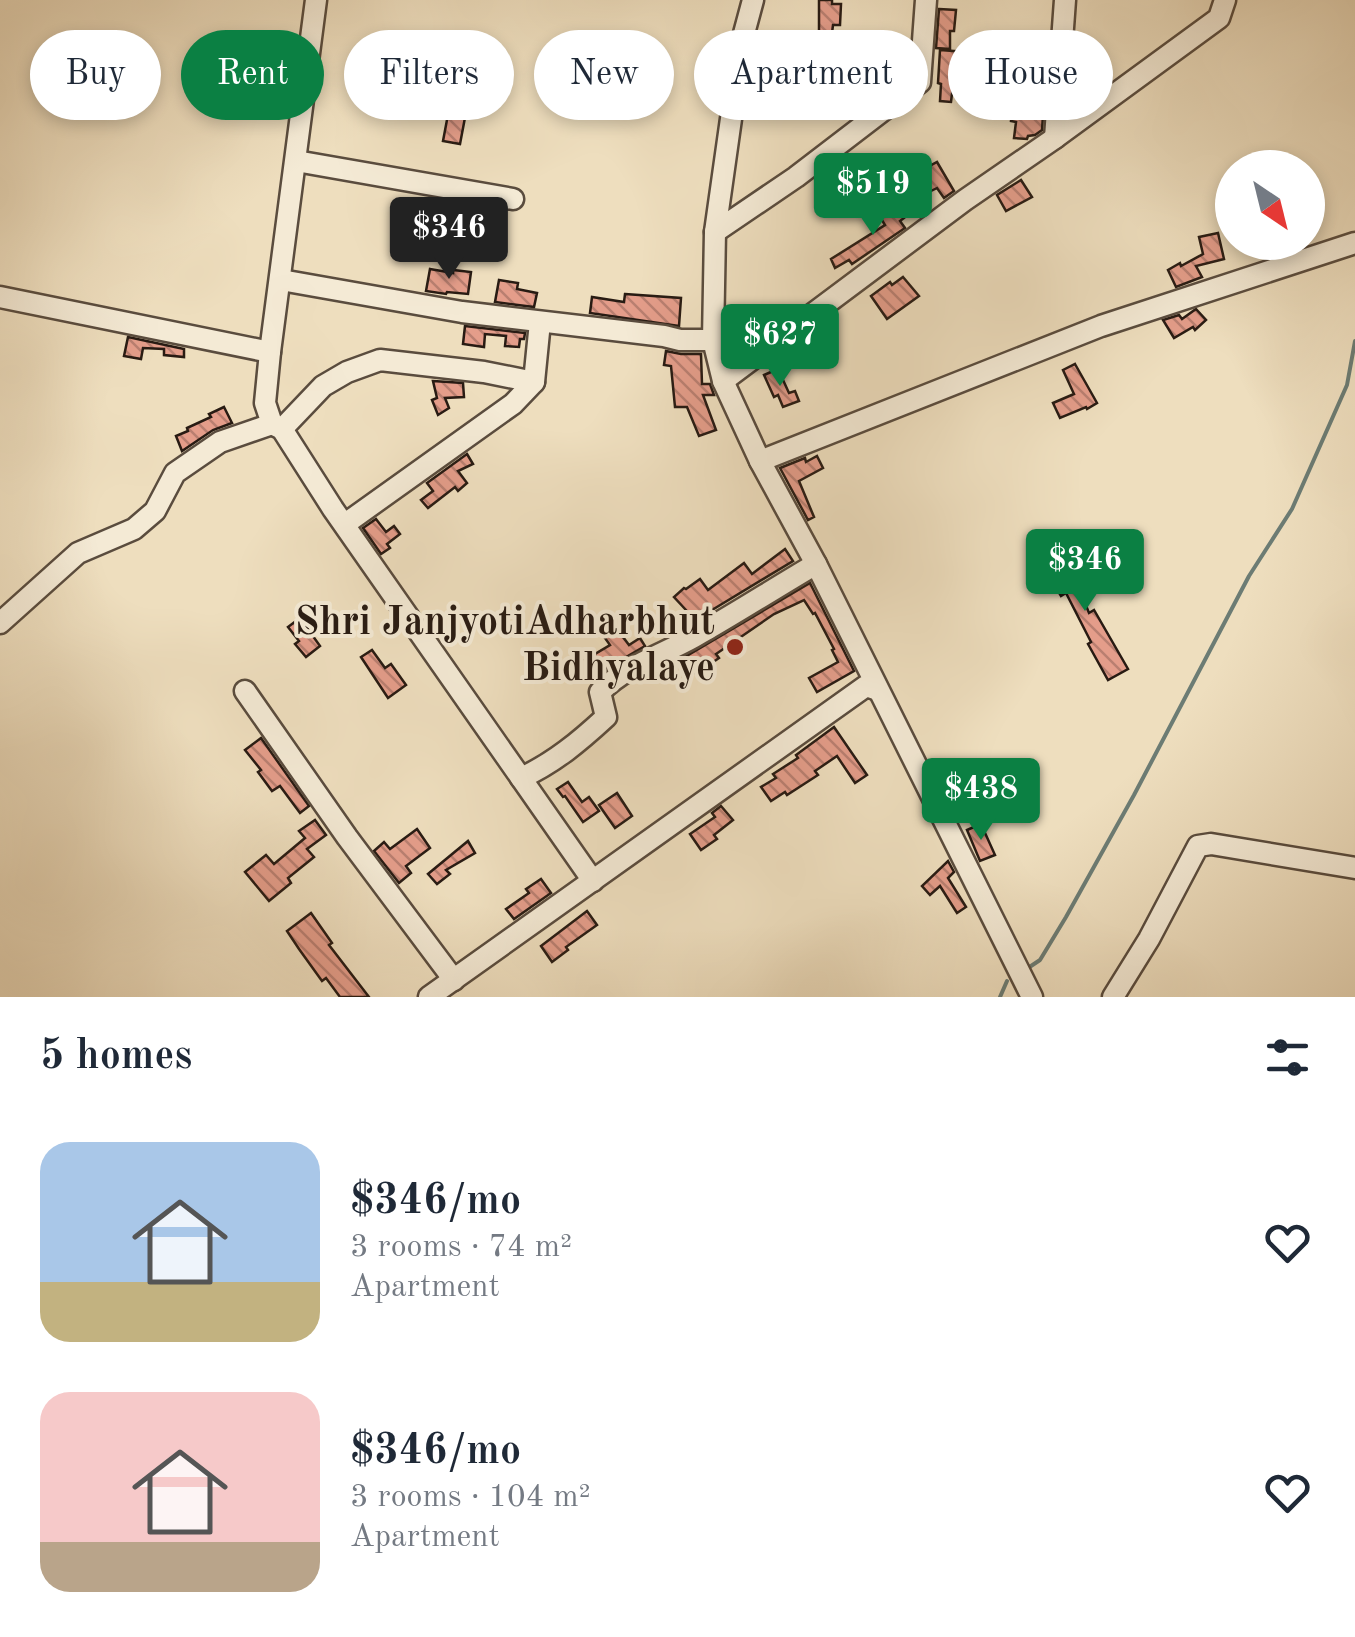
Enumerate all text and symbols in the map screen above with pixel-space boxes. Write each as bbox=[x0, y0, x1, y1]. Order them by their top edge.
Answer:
chip: Buy bbox=[30, 30, 161, 120]
chip: Rent bbox=[181, 30, 324, 120]
chip: Filters bbox=[344, 30, 514, 120]
chip: New bbox=[534, 30, 674, 120]
chip: Apartment bbox=[694, 30, 928, 120]
chip: House bbox=[948, 30, 1113, 120]
north arrow bbox=[1215, 150, 1325, 260]
map controls bbox=[1215, 150, 1325, 260]
pin: $519 bbox=[814, 153, 932, 238]
text: $519 bbox=[836, 169, 910, 201]
pin: $346 bbox=[390, 197, 508, 282]
text: $346 bbox=[412, 213, 486, 245]
pin: $627 bbox=[721, 304, 839, 389]
text: $627 bbox=[743, 320, 817, 352]
pin: $346 bbox=[1026, 529, 1144, 614]
text: $346 bbox=[1048, 545, 1122, 577]
place label: Shri JanjyotiAdharbhut Bidhyalaye bbox=[294, 604, 715, 690]
marker: Shri JanjyotiAdharbhut Bidhyalaye bbox=[724, 636, 746, 658]
pin: $438 bbox=[922, 758, 1040, 843]
text: $438 bbox=[944, 774, 1018, 806]
icon: filters bbox=[1260, 1030, 1315, 1085]
text: 5 homes bbox=[40, 1036, 192, 1078]
text: $346/mo bbox=[350, 1181, 521, 1223]
icon: home bbox=[120, 1182, 240, 1302]
icon: heart bbox=[1260, 1215, 1315, 1270]
text: 3 rooms · 74 m² bbox=[350, 1232, 572, 1264]
text: Apartment bbox=[350, 1272, 500, 1304]
text: $346/mo bbox=[350, 1431, 521, 1473]
icon: home bbox=[120, 1432, 240, 1552]
icon: heart bbox=[1260, 1465, 1315, 1520]
text: 3 rooms · 104 m² bbox=[350, 1482, 591, 1514]
text: Apartment bbox=[350, 1522, 500, 1554]

